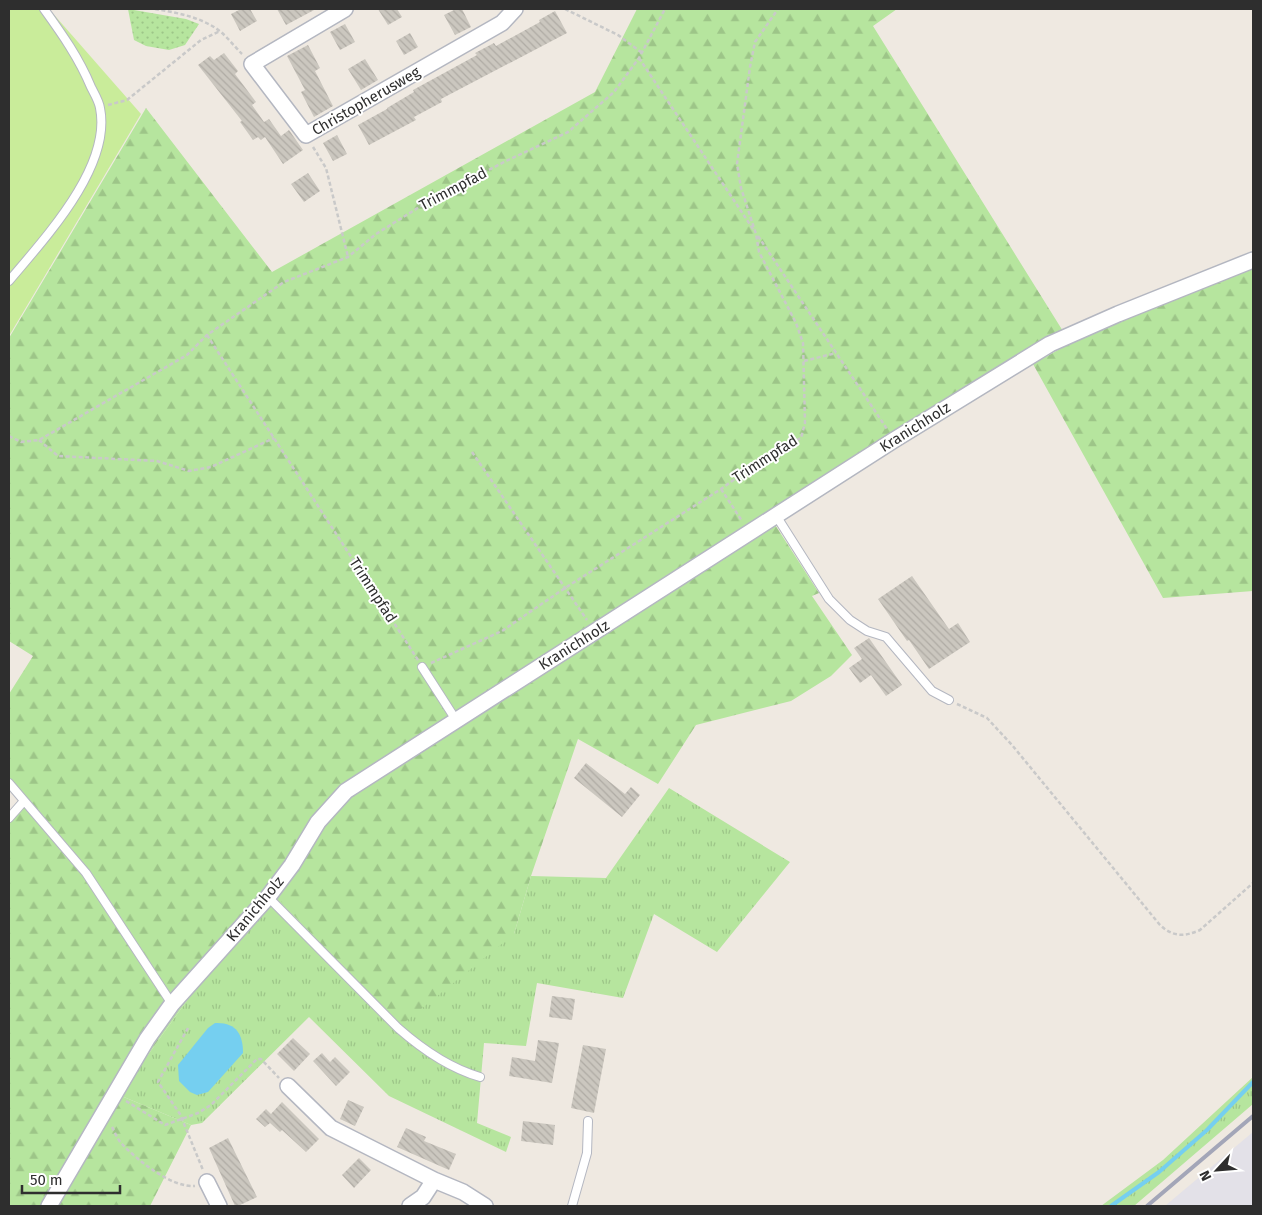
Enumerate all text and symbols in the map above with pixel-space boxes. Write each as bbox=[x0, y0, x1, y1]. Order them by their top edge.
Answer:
street label: Christopherusweg bbox=[309, 63, 424, 139]
street label: Trimmpfad bbox=[416, 164, 490, 214]
street label: Kranichholz bbox=[876, 398, 954, 456]
street label: Trimmpfad bbox=[729, 431, 801, 487]
street label: Trimmpfad bbox=[345, 554, 401, 626]
street label: Kranichholz bbox=[535, 616, 613, 674]
street label: Kranichholz bbox=[222, 872, 288, 945]
north arrow bbox=[1192, 1145, 1242, 1195]
scale bar bbox=[22, 1162, 120, 1194]
text: N bbox=[1196, 1168, 1215, 1183]
text: 50 m bbox=[30, 1171, 63, 1189]

